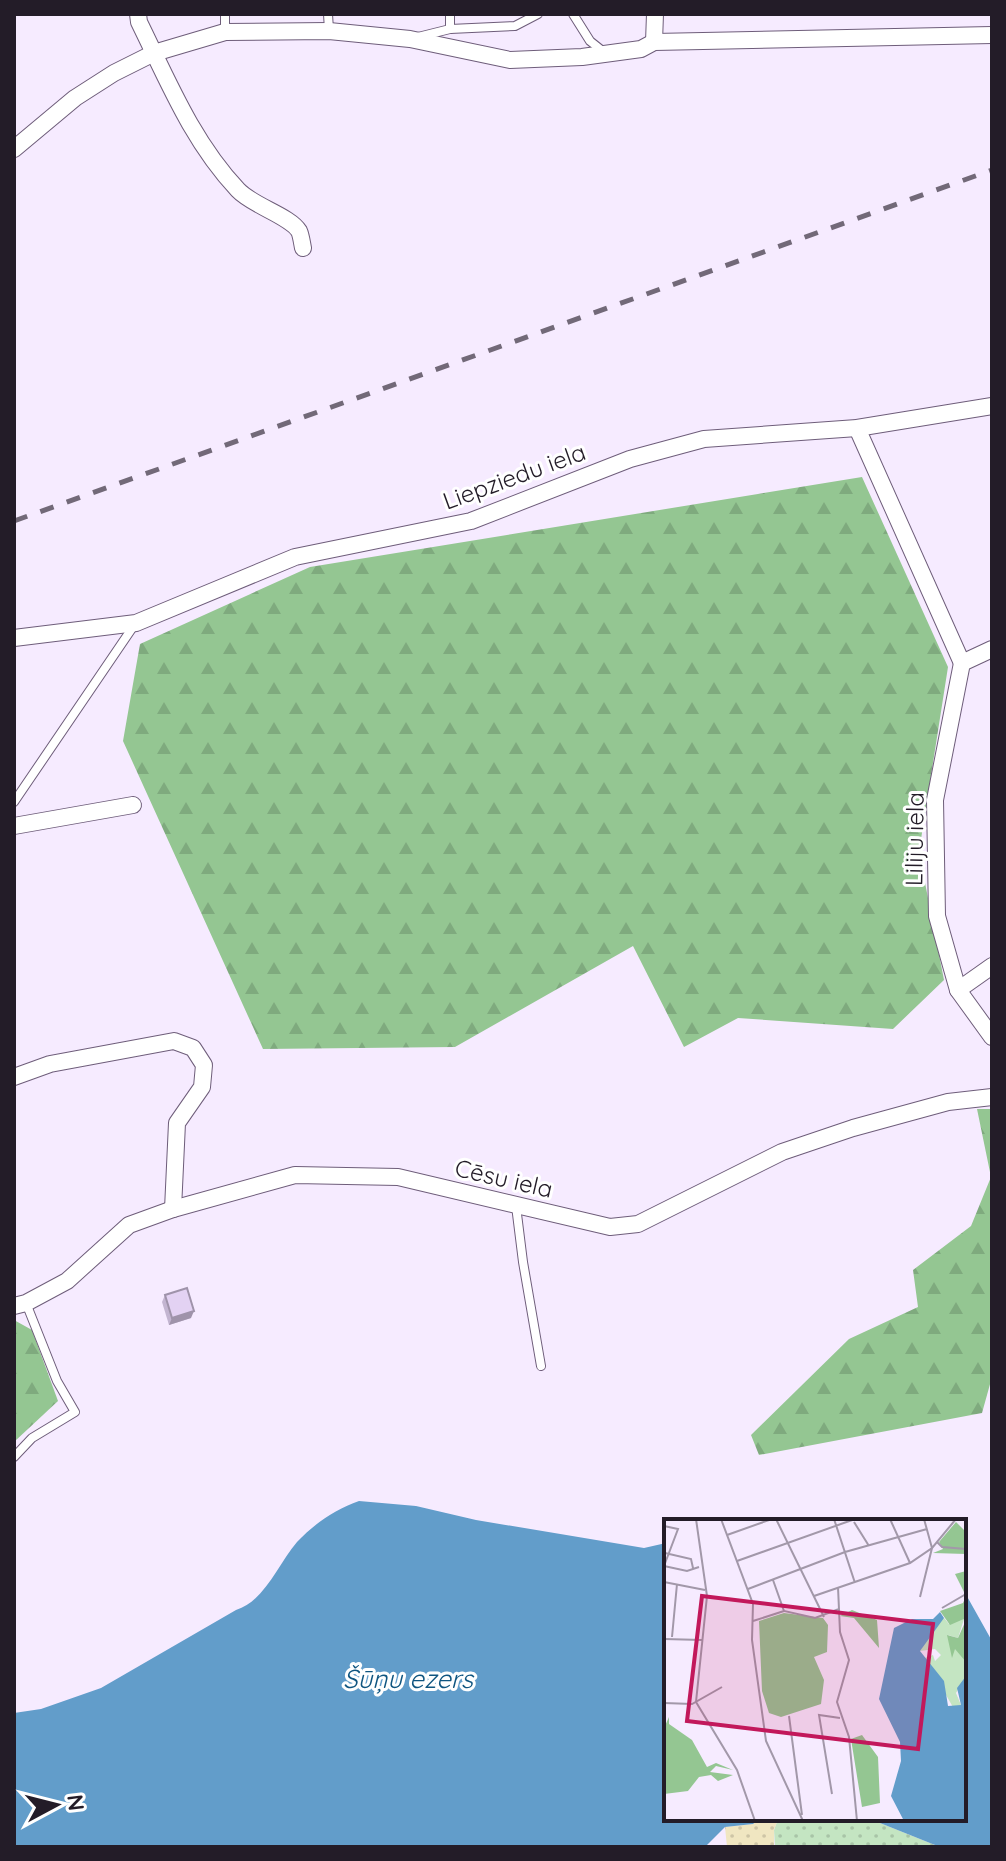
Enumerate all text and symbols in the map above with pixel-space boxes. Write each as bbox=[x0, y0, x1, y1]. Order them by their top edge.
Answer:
street label: Liepziedu iela bbox=[438, 436, 590, 516]
street label: Liliju iela bbox=[898, 792, 930, 886]
street label: Cēsu iela bbox=[452, 1152, 556, 1204]
inset map bbox=[664, 1519, 966, 1821]
water label: Šūņu ezers bbox=[343, 1662, 475, 1695]
north arrow bbox=[16, 1765, 96, 1845]
text: N bbox=[61, 1793, 91, 1812]

